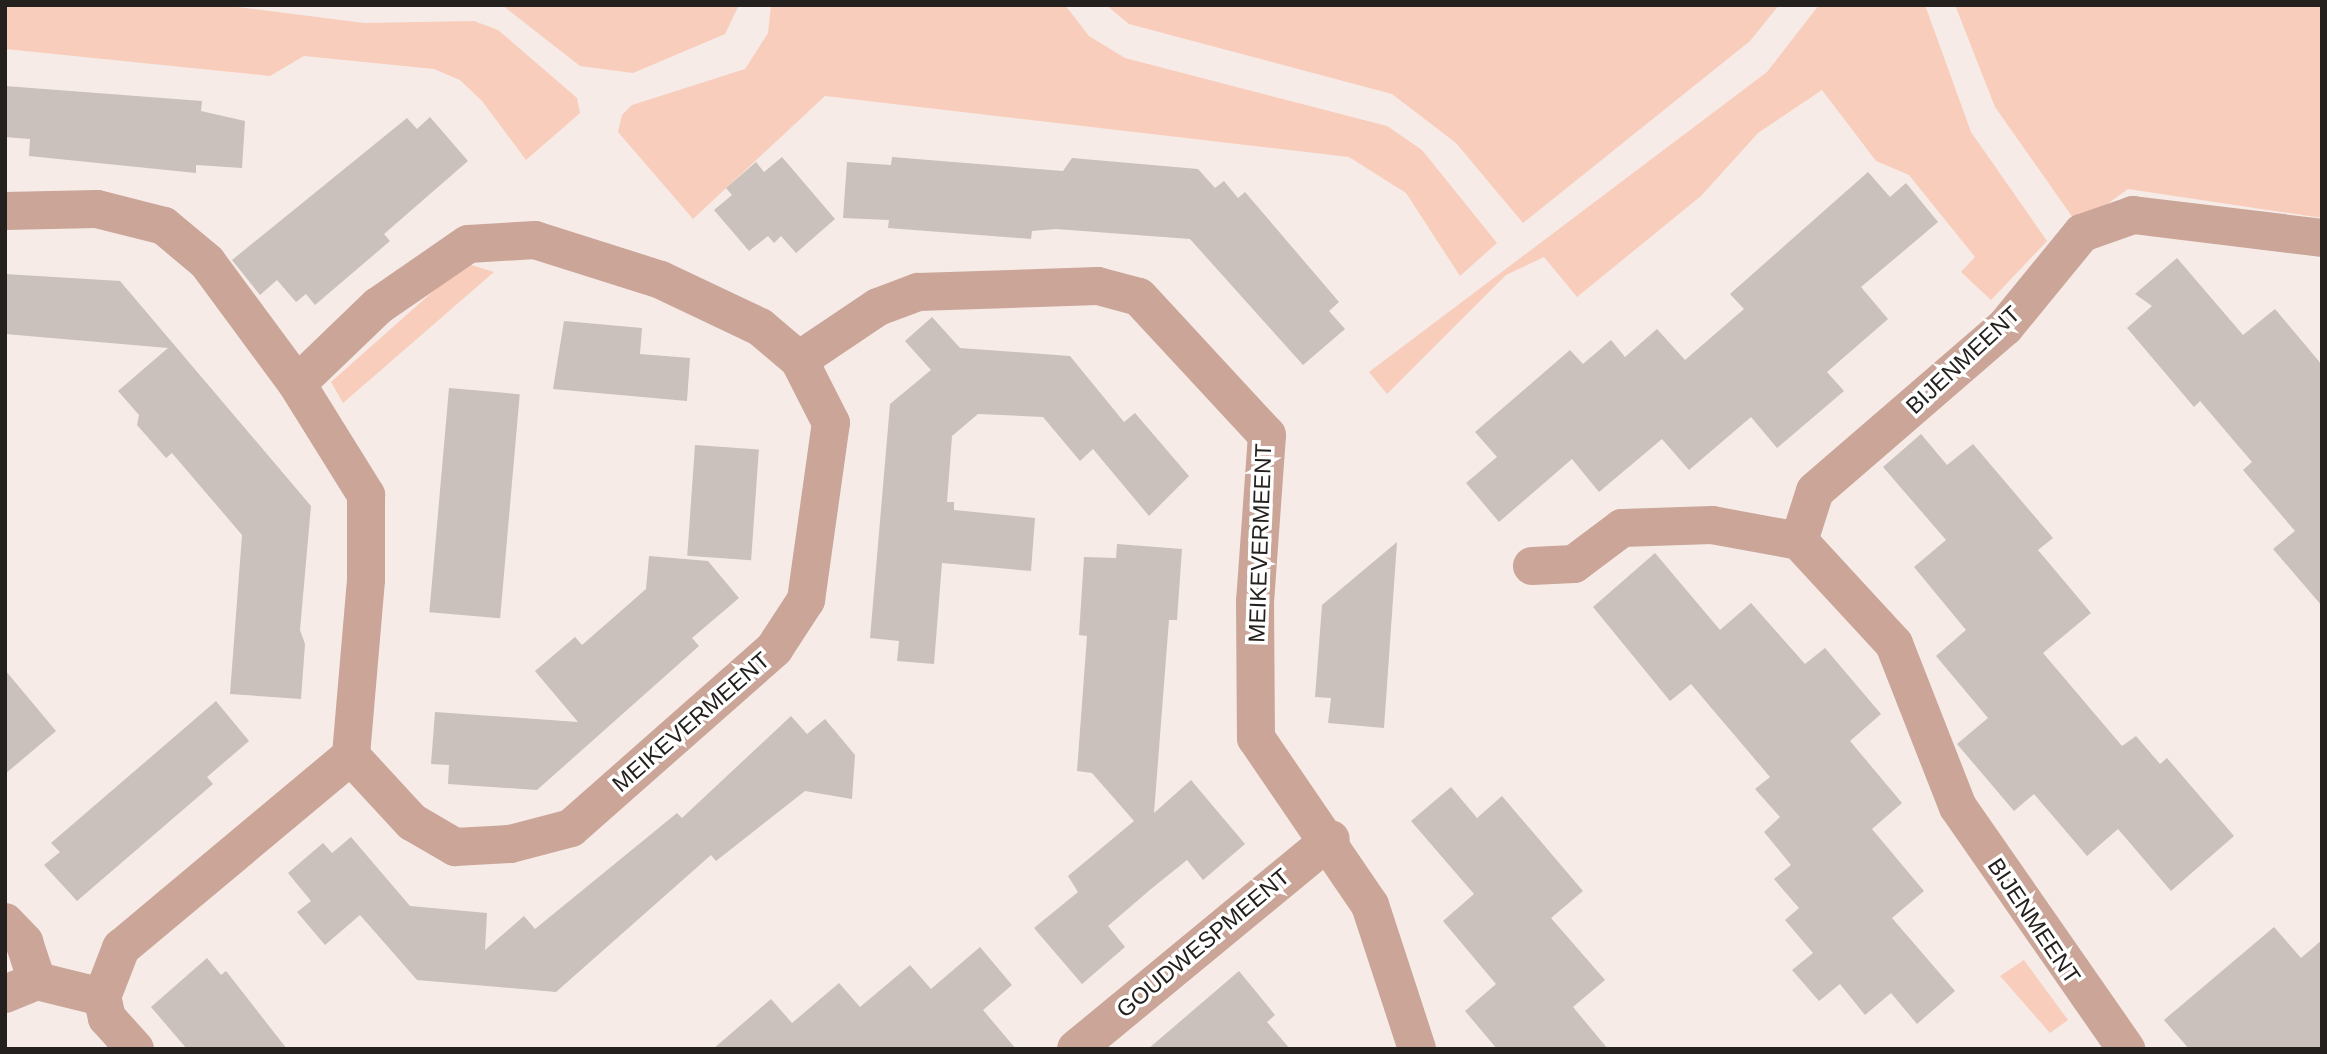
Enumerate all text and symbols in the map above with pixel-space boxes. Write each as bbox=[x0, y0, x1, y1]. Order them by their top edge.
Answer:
street label: BIJENMEENT bbox=[1900, 300, 2026, 420]
street label: MEIKEVERMEENT bbox=[1243, 443, 1277, 643]
street label: MEIKEVERMEENT bbox=[607, 646, 775, 798]
street label: BIJENMEENT bbox=[1982, 853, 2086, 989]
street label: GOUDWESPMEENT bbox=[1111, 863, 1295, 1023]

